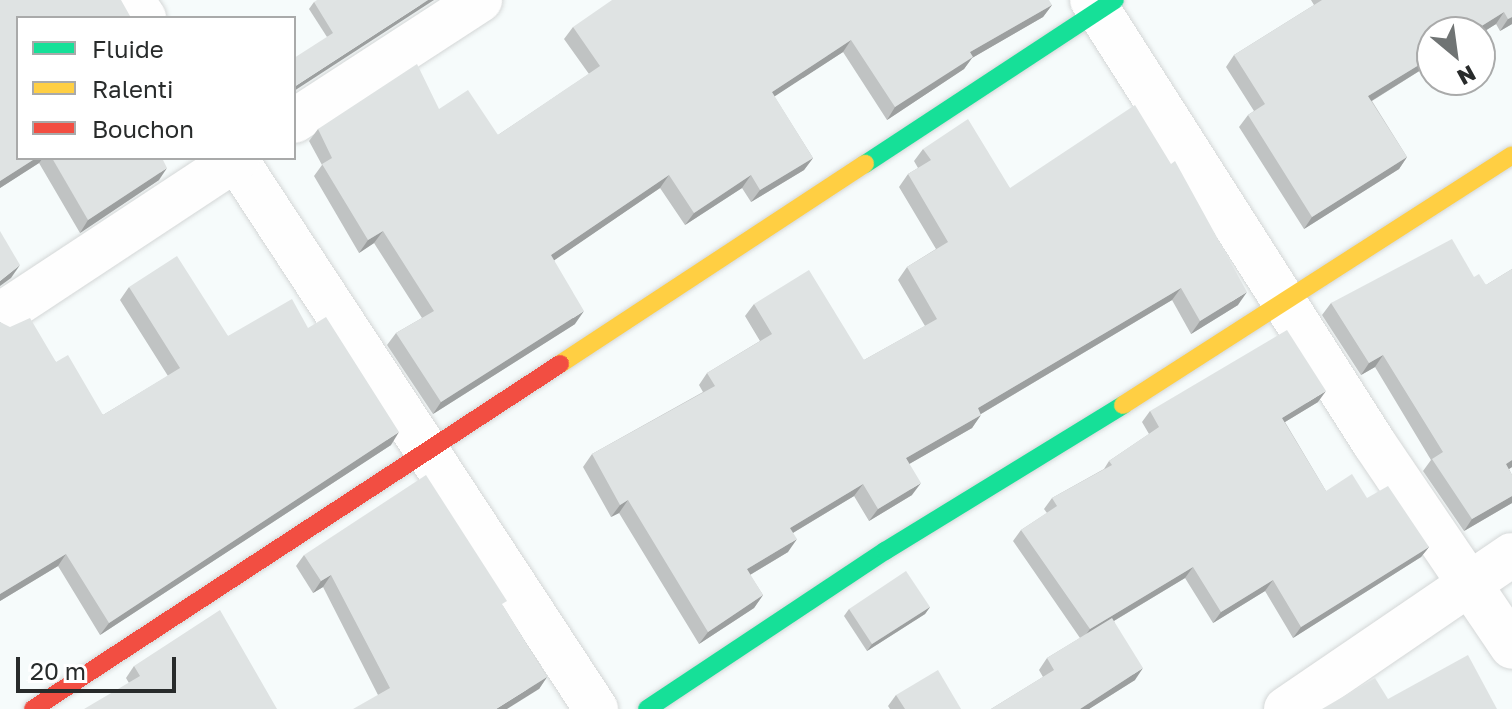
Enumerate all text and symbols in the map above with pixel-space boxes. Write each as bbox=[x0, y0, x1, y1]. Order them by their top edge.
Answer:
legend bbox=[16, 16, 296, 160]
north arrow bbox=[1416, 16, 1496, 96]
text: Fluide bbox=[92, 34, 164, 63]
text: N bbox=[1453, 60, 1481, 92]
text: Ralenti bbox=[92, 74, 174, 103]
text: Bouchon bbox=[92, 114, 194, 143]
scale bar bbox=[20, 641, 180, 691]
text: 20 m bbox=[30, 656, 86, 685]

